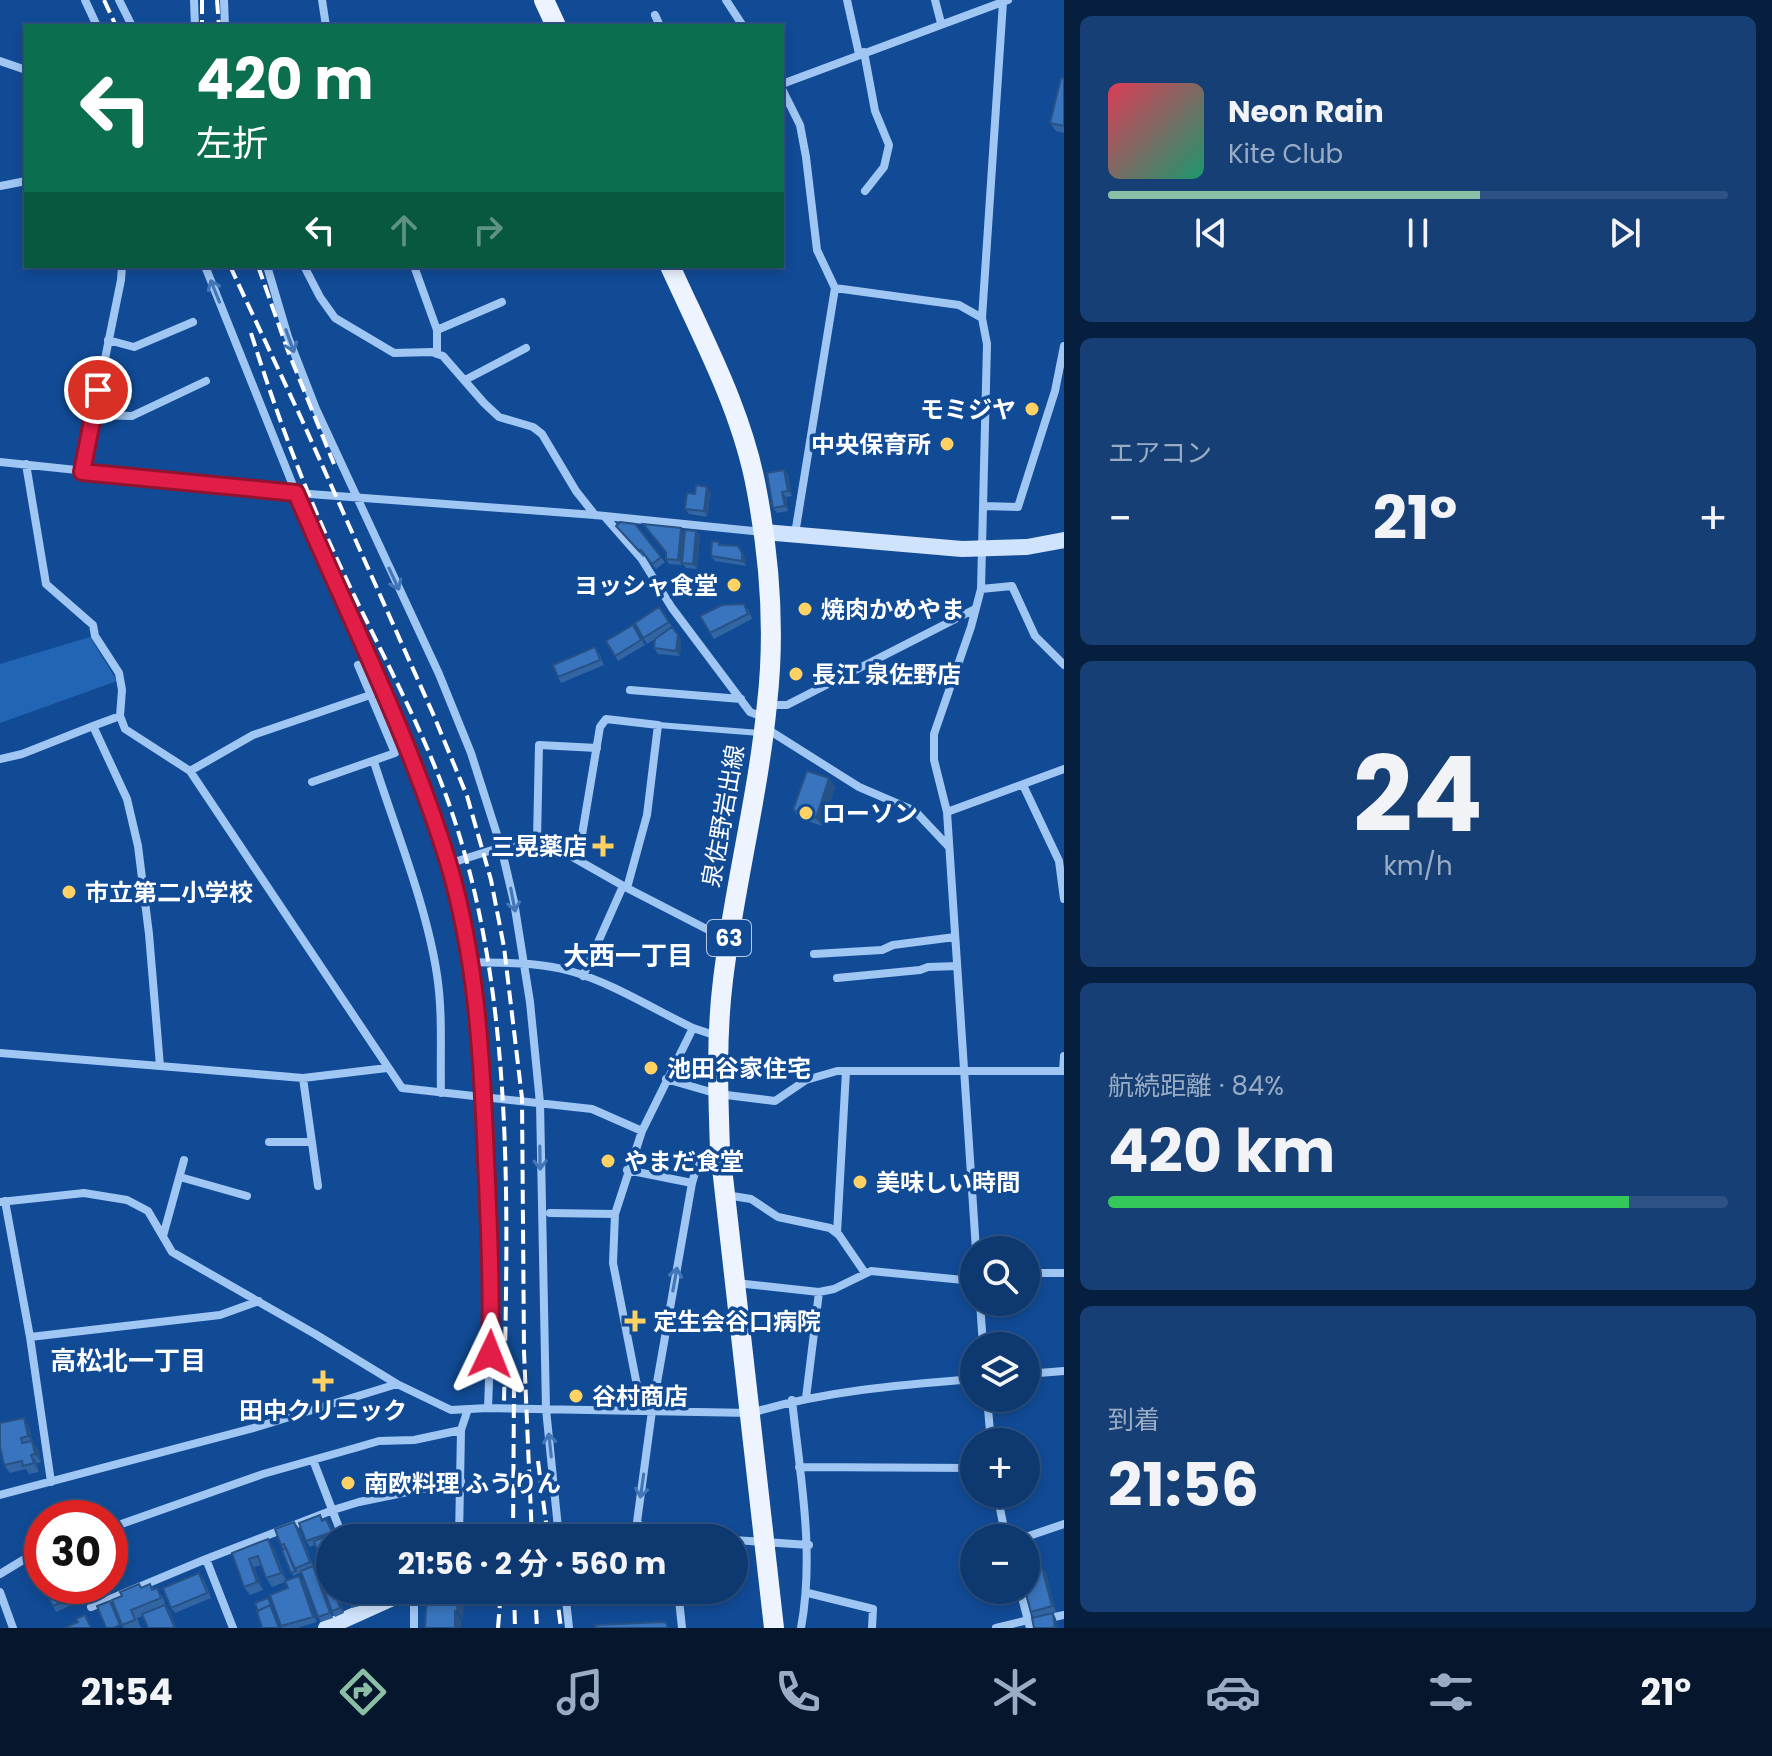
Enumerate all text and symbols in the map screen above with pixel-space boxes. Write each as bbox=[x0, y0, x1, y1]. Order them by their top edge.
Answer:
text: 420 m bbox=[196, 40, 374, 119]
icon: left bbox=[64, 56, 168, 160]
text: Neon Rain bbox=[1228, 90, 1384, 133]
text: 左折 bbox=[196, 118, 268, 169]
text: Kite Club bbox=[1228, 136, 1343, 172]
icon: left bbox=[298, 208, 342, 252]
icon: ahead bbox=[382, 208, 426, 252]
icon: right bbox=[466, 208, 510, 252]
icon: previous bbox=[1189, 211, 1233, 255]
icon: pause bbox=[1396, 211, 1440, 255]
icon: next bbox=[1603, 211, 1647, 255]
one-way arrow bbox=[207, 279, 221, 304]
one-way arrow bbox=[284, 328, 299, 353]
pin bbox=[64, 356, 132, 424]
icon: arrive bbox=[76, 368, 120, 412]
place label: モミジヤ bbox=[920, 393, 1016, 426]
marker: モミジヤ bbox=[1023, 400, 1041, 418]
place label: 中央保育所 bbox=[811, 428, 931, 461]
marker: 中央保育所 bbox=[938, 435, 956, 453]
text: エアコン bbox=[1108, 435, 1212, 471]
text: 21° bbox=[1373, 476, 1457, 560]
text: − bbox=[1108, 488, 1132, 549]
text: + bbox=[1698, 488, 1728, 549]
one-way arrow bbox=[387, 567, 402, 591]
place label: ヨッシャ食堂 bbox=[574, 569, 718, 602]
marker: ヨッシャ食堂 bbox=[725, 576, 743, 594]
place label: 焼肉かめやま bbox=[821, 593, 965, 626]
marker: 焼肉かめやま bbox=[796, 600, 814, 618]
place label: 長江 泉佐野店 bbox=[812, 658, 961, 691]
marker: 長江 泉佐野店 bbox=[787, 665, 805, 683]
text: 24 bbox=[1353, 722, 1483, 867]
street label: 泉佐野岩出線 bbox=[694, 742, 752, 890]
place label: ローソン bbox=[822, 797, 918, 830]
marker: ローソン bbox=[797, 804, 815, 822]
place label: 三晃薬店 bbox=[491, 830, 587, 863]
marker: 三晃薬店 bbox=[594, 837, 612, 855]
text: km/h bbox=[1383, 848, 1453, 884]
place label: 市立第二小学校 bbox=[85, 876, 253, 909]
marker: 市立第二小学校 bbox=[60, 883, 78, 901]
one-way arrow bbox=[506, 887, 521, 913]
road number: 63 bbox=[707, 920, 751, 956]
district label: 大西一丁目 bbox=[563, 938, 693, 974]
place label: 池田谷家住宅 bbox=[667, 1052, 811, 1085]
marker: 池田谷家住宅 bbox=[642, 1059, 660, 1077]
text: 航続距離 · 84% bbox=[1108, 1068, 1284, 1104]
text: 420 km bbox=[1108, 1109, 1335, 1193]
one-way arrow bbox=[532, 1144, 547, 1171]
place label: やまだ食堂 bbox=[624, 1145, 744, 1178]
marker: やまだ食堂 bbox=[599, 1152, 617, 1170]
place label: 美味しい時間 bbox=[876, 1166, 1020, 1199]
marker: 美味しい時間 bbox=[851, 1173, 869, 1191]
map controls bbox=[960, 1236, 1040, 1604]
button: search bbox=[960, 1236, 1040, 1316]
one-way arrow bbox=[668, 1267, 683, 1292]
place label: 定生会谷口病院 bbox=[653, 1305, 821, 1338]
marker: 定生会谷口病院 bbox=[624, 1310, 646, 1332]
position arrow bbox=[448, 1312, 532, 1396]
button: layers bbox=[960, 1332, 1040, 1412]
district label: 高松北一丁目 bbox=[50, 1343, 206, 1379]
marker: 田中クリニック bbox=[312, 1370, 334, 1392]
place label: 谷村商店 bbox=[592, 1380, 688, 1413]
marker: 谷村商店 bbox=[567, 1387, 585, 1405]
place label: 田中クリニック bbox=[239, 1394, 407, 1427]
text: 到着 bbox=[1108, 1402, 1160, 1438]
button: + bbox=[960, 1428, 1040, 1508]
one-way arrow bbox=[542, 1433, 557, 1459]
text: 21:56 bbox=[1108, 1443, 1259, 1527]
place label: 南欧料理 ふうりん bbox=[364, 1467, 561, 1500]
one-way arrow bbox=[634, 1473, 649, 1498]
marker: 南欧料理 ふうりん bbox=[339, 1474, 357, 1492]
speed limit sign: 30 bbox=[24, 1500, 128, 1604]
button: − bbox=[960, 1524, 1040, 1604]
text: 21:56 · 2 分 · 560 m bbox=[398, 1542, 666, 1585]
icon: directions bbox=[335, 1664, 391, 1720]
icon: music bbox=[552, 1664, 608, 1720]
icon: phone bbox=[770, 1664, 826, 1720]
icon: climate bbox=[987, 1664, 1043, 1720]
icon: car bbox=[1205, 1664, 1261, 1720]
icon: filters bbox=[1423, 1664, 1479, 1720]
text: 21:54 bbox=[81, 1667, 173, 1718]
text: 21° bbox=[1640, 1667, 1691, 1718]

